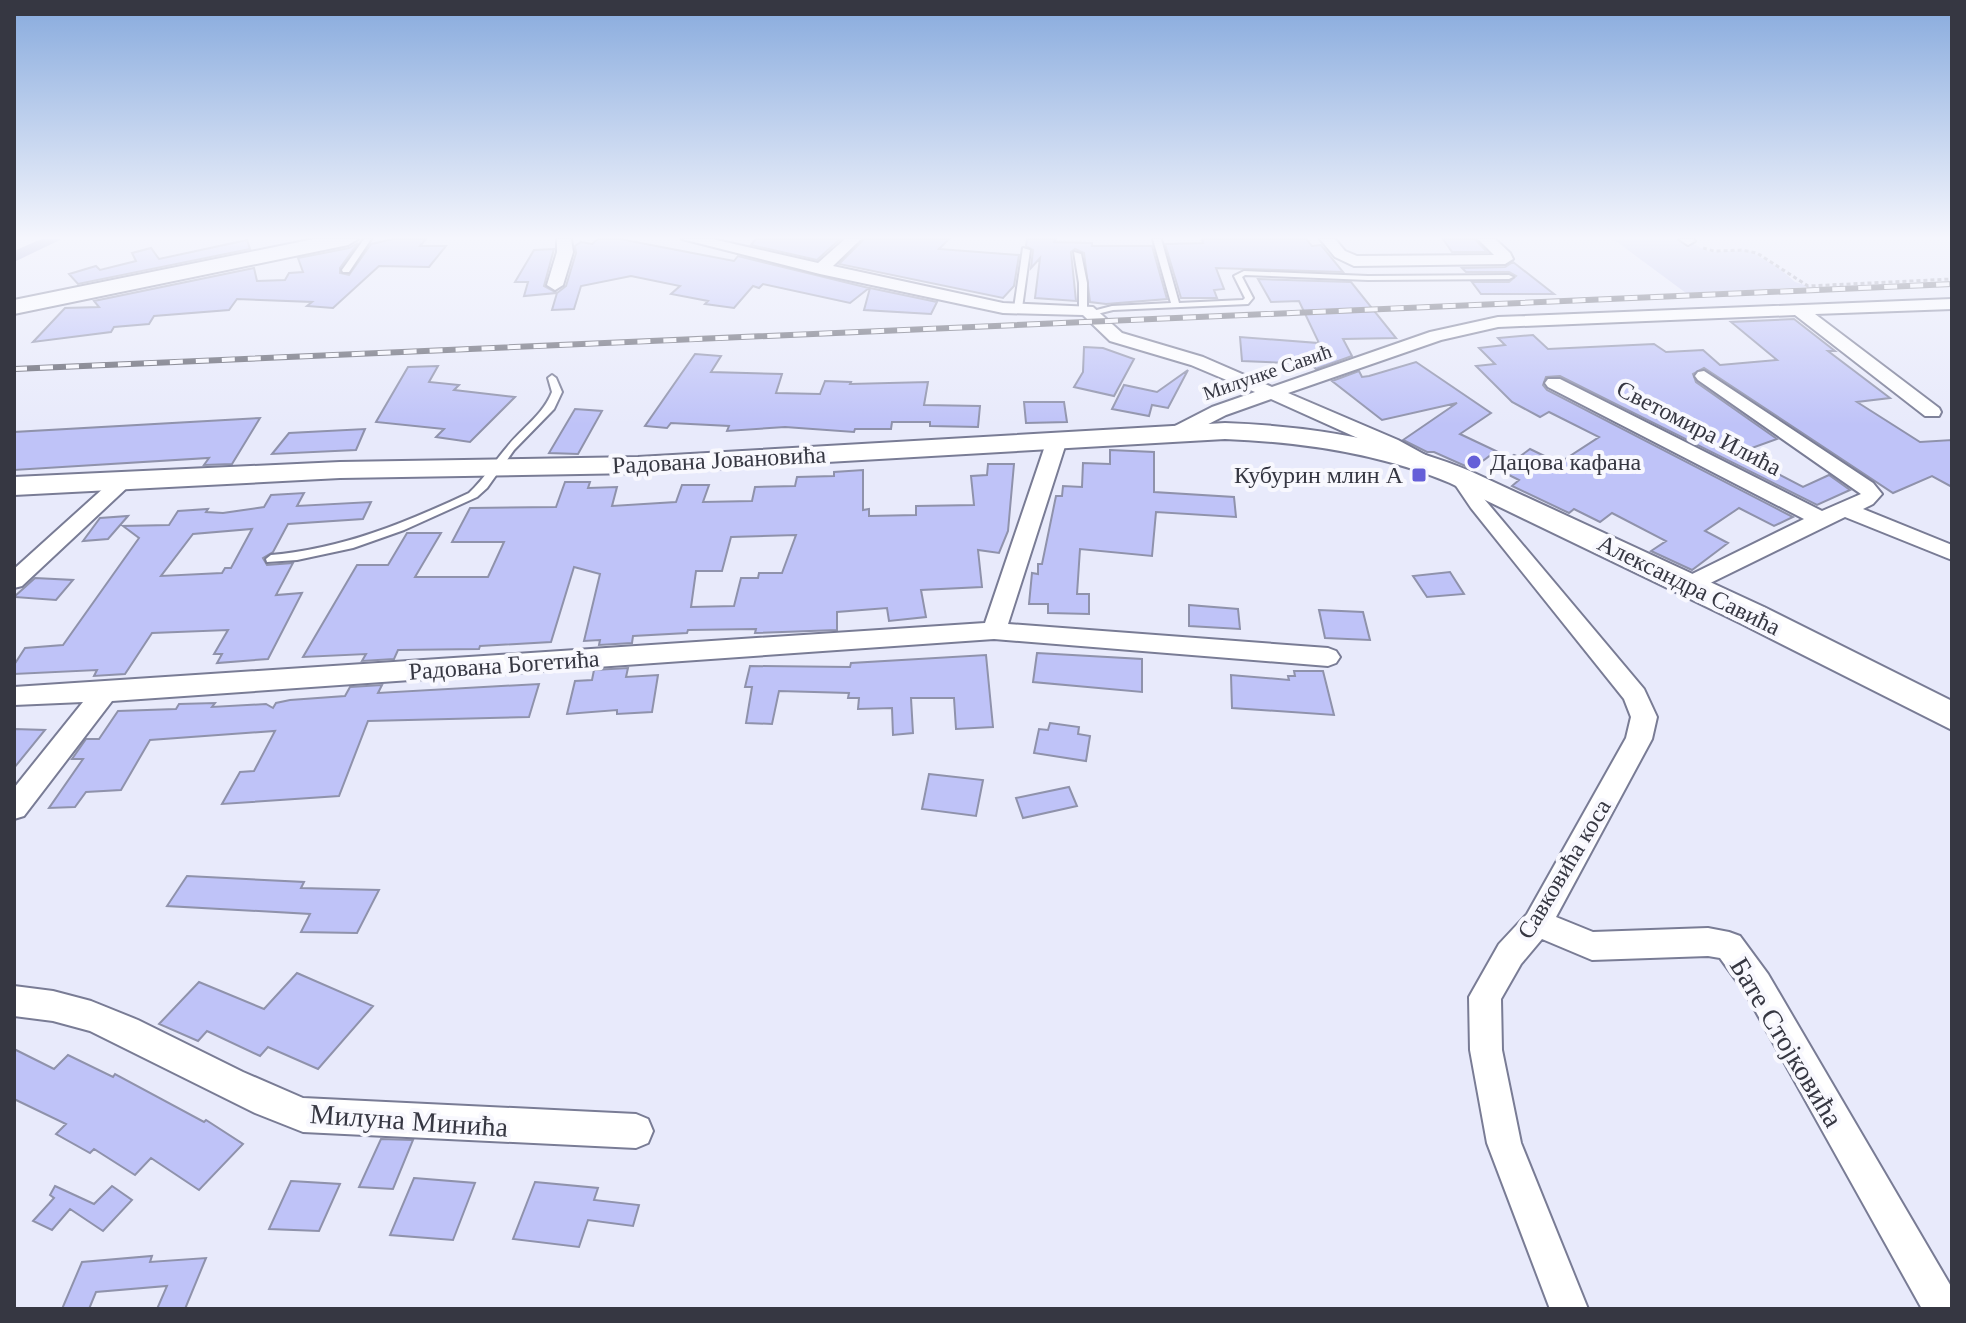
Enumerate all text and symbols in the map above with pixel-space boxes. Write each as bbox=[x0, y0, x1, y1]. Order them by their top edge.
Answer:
street label: Милунке Савић bbox=[1200, 340, 1335, 405]
street label: Светомира Илића bbox=[1612, 375, 1786, 481]
street label: Радована Јовановића bbox=[611, 441, 827, 479]
place label: Дацова кафана bbox=[1490, 449, 1642, 475]
marker: Дацова кафана bbox=[1465, 453, 1483, 471]
place label: Кубурин млин А bbox=[1234, 462, 1404, 488]
marker: Кубурин млин А bbox=[1410, 466, 1428, 484]
street label: Александра Савића bbox=[1593, 530, 1785, 641]
street label: Радована Богетића bbox=[408, 645, 601, 685]
street label: Савковића коса bbox=[1512, 794, 1616, 943]
street label: Бате Стојковића bbox=[1724, 952, 1850, 1133]
street label: Милуна Минића bbox=[309, 1098, 510, 1143]

